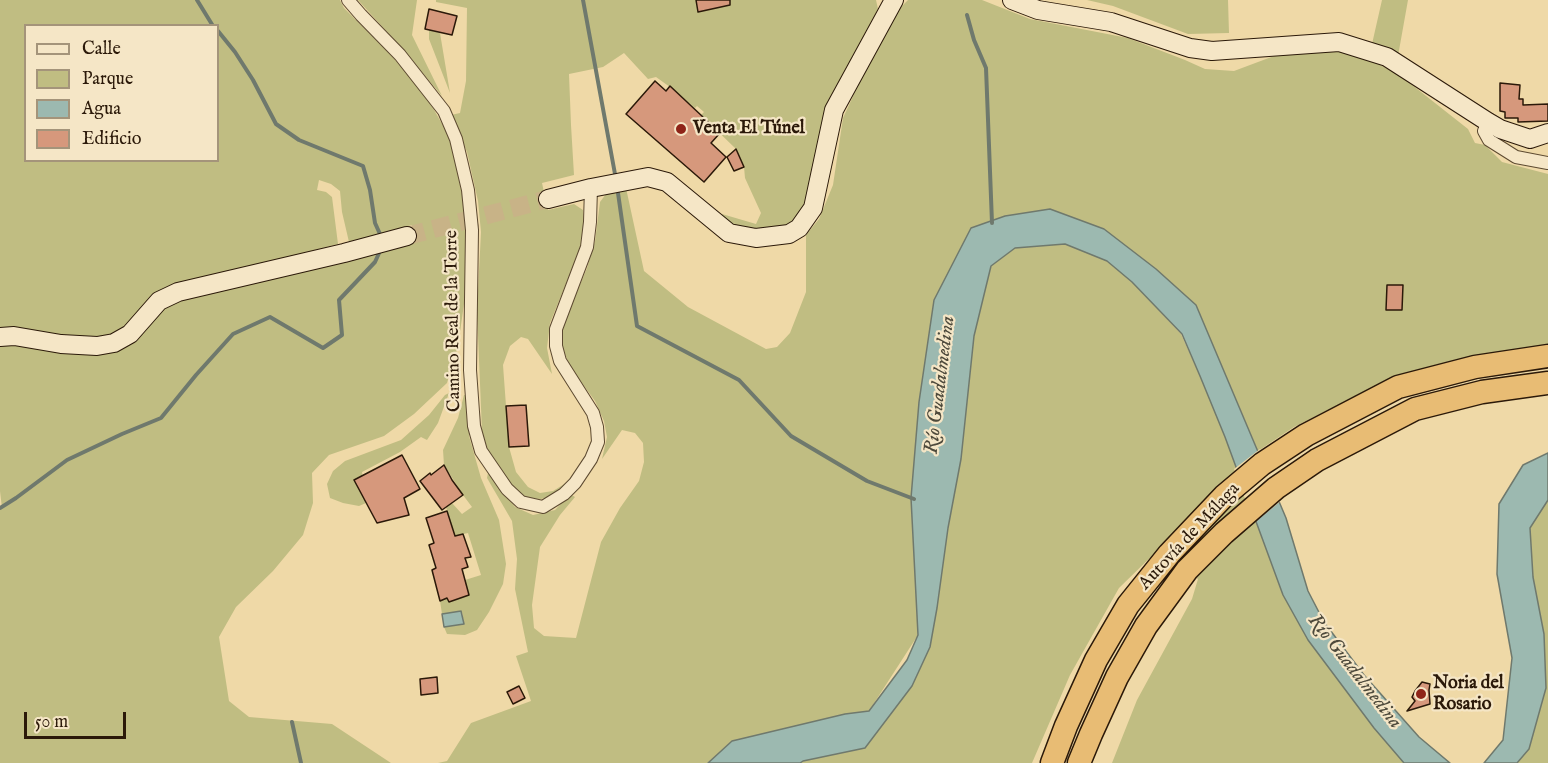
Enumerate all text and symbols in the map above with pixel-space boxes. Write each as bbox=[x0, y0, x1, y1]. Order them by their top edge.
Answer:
legend bbox=[24, 24, 219, 162]
text: Calle bbox=[82, 38, 121, 61]
text: Parque bbox=[82, 68, 133, 91]
text: Agua bbox=[82, 98, 121, 121]
place label: Venta El Túnel bbox=[693, 118, 805, 140]
marker: Venta El Túnel bbox=[674, 122, 688, 136]
text: Edificio bbox=[82, 128, 142, 151]
street label: Camino Real de la Torre bbox=[442, 230, 466, 412]
water label: Río Guadalmedina bbox=[921, 315, 961, 455]
street label: Autovía de Málaga bbox=[1135, 479, 1245, 595]
water label: Río Guadalmedina bbox=[1302, 610, 1406, 734]
place label: Noria del Rosario bbox=[1433, 673, 1504, 716]
marker: Noria del Rosario bbox=[1414, 687, 1428, 701]
scale bar bbox=[27, 700, 129, 738]
text: 50 m bbox=[35, 711, 68, 734]

